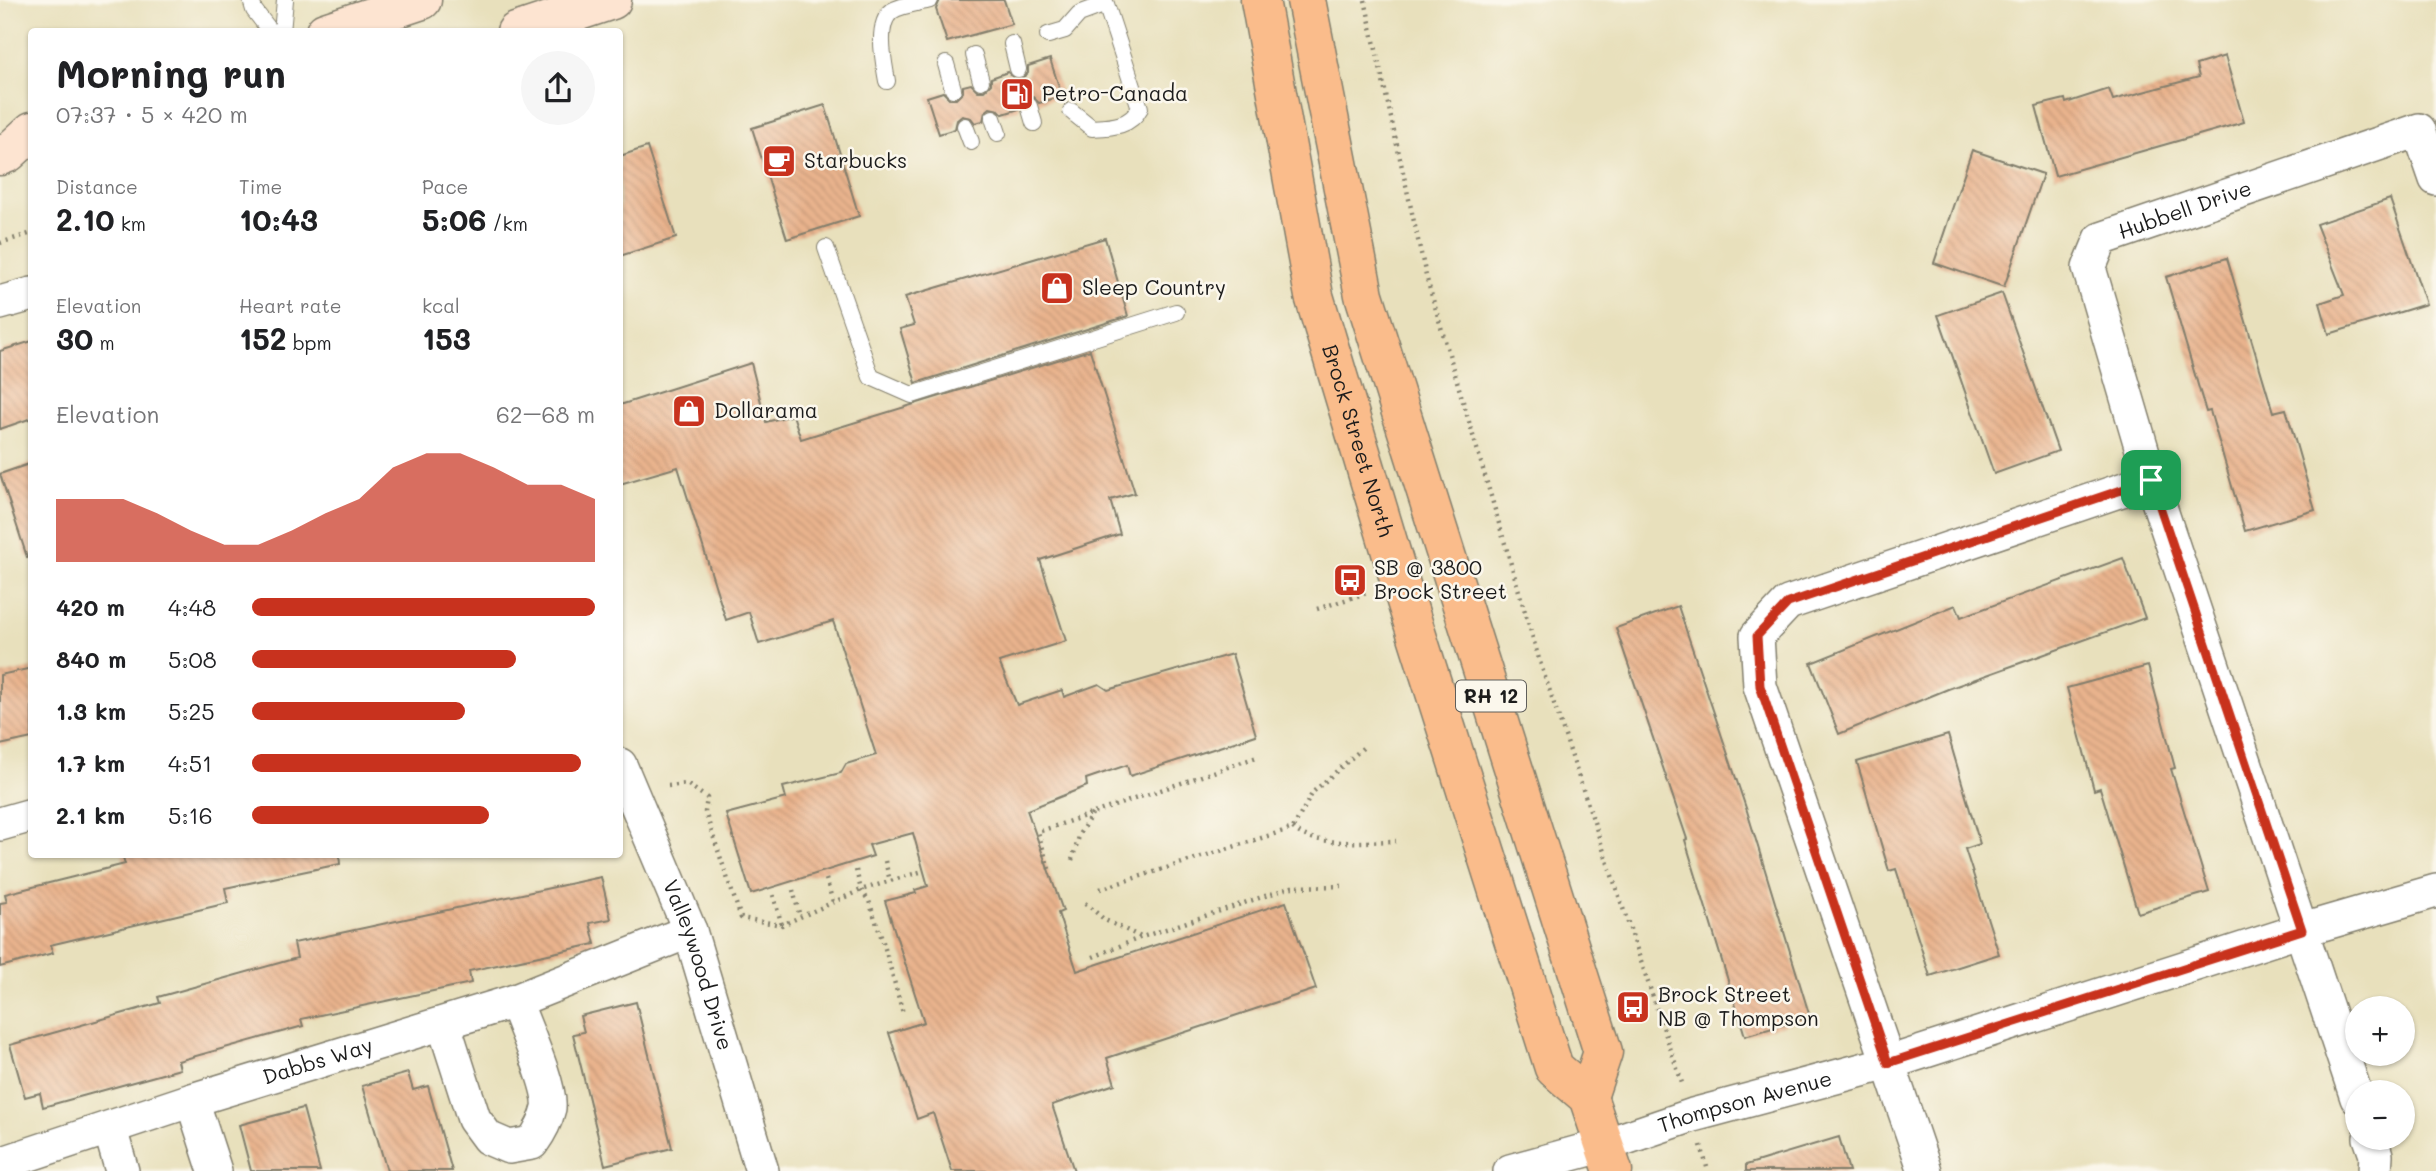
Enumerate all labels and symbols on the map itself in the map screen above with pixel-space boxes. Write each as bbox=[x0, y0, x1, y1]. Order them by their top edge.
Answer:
fuel station icon: Petro-Canada bbox=[998, 75, 1036, 113]
place label: Petro-Canada bbox=[1042, 79, 1188, 106]
cafe icon: Starbucks bbox=[760, 142, 798, 180]
place label: Starbucks bbox=[804, 146, 907, 173]
street label: Hubbell Drive bbox=[2114, 173, 2255, 244]
shop icon: Sleep Country bbox=[1038, 269, 1076, 307]
place label: Sleep Country bbox=[1082, 273, 1226, 300]
street label: Brock Street North bbox=[1317, 341, 1401, 540]
shop icon: Dollarama bbox=[670, 392, 708, 430]
place label: Dollarama bbox=[714, 396, 818, 423]
pin bbox=[2121, 450, 2181, 510]
place label: SB @ 3800 Brock Street bbox=[1374, 553, 1507, 604]
bus stop icon: SB @ 3800 Brock Street bbox=[1331, 561, 1369, 599]
road number: RH 12 bbox=[1456, 680, 1526, 712]
street label: Valleywood Drive bbox=[658, 875, 740, 1053]
place label: Brock Street NB @ Thompson bbox=[1658, 980, 1819, 1031]
bus stop icon: Brock Street NB @ Thompson bbox=[1614, 988, 1652, 1026]
street label: Dabbs Way bbox=[259, 1030, 376, 1090]
street label: Thompson Avenue bbox=[1654, 1064, 1835, 1138]

